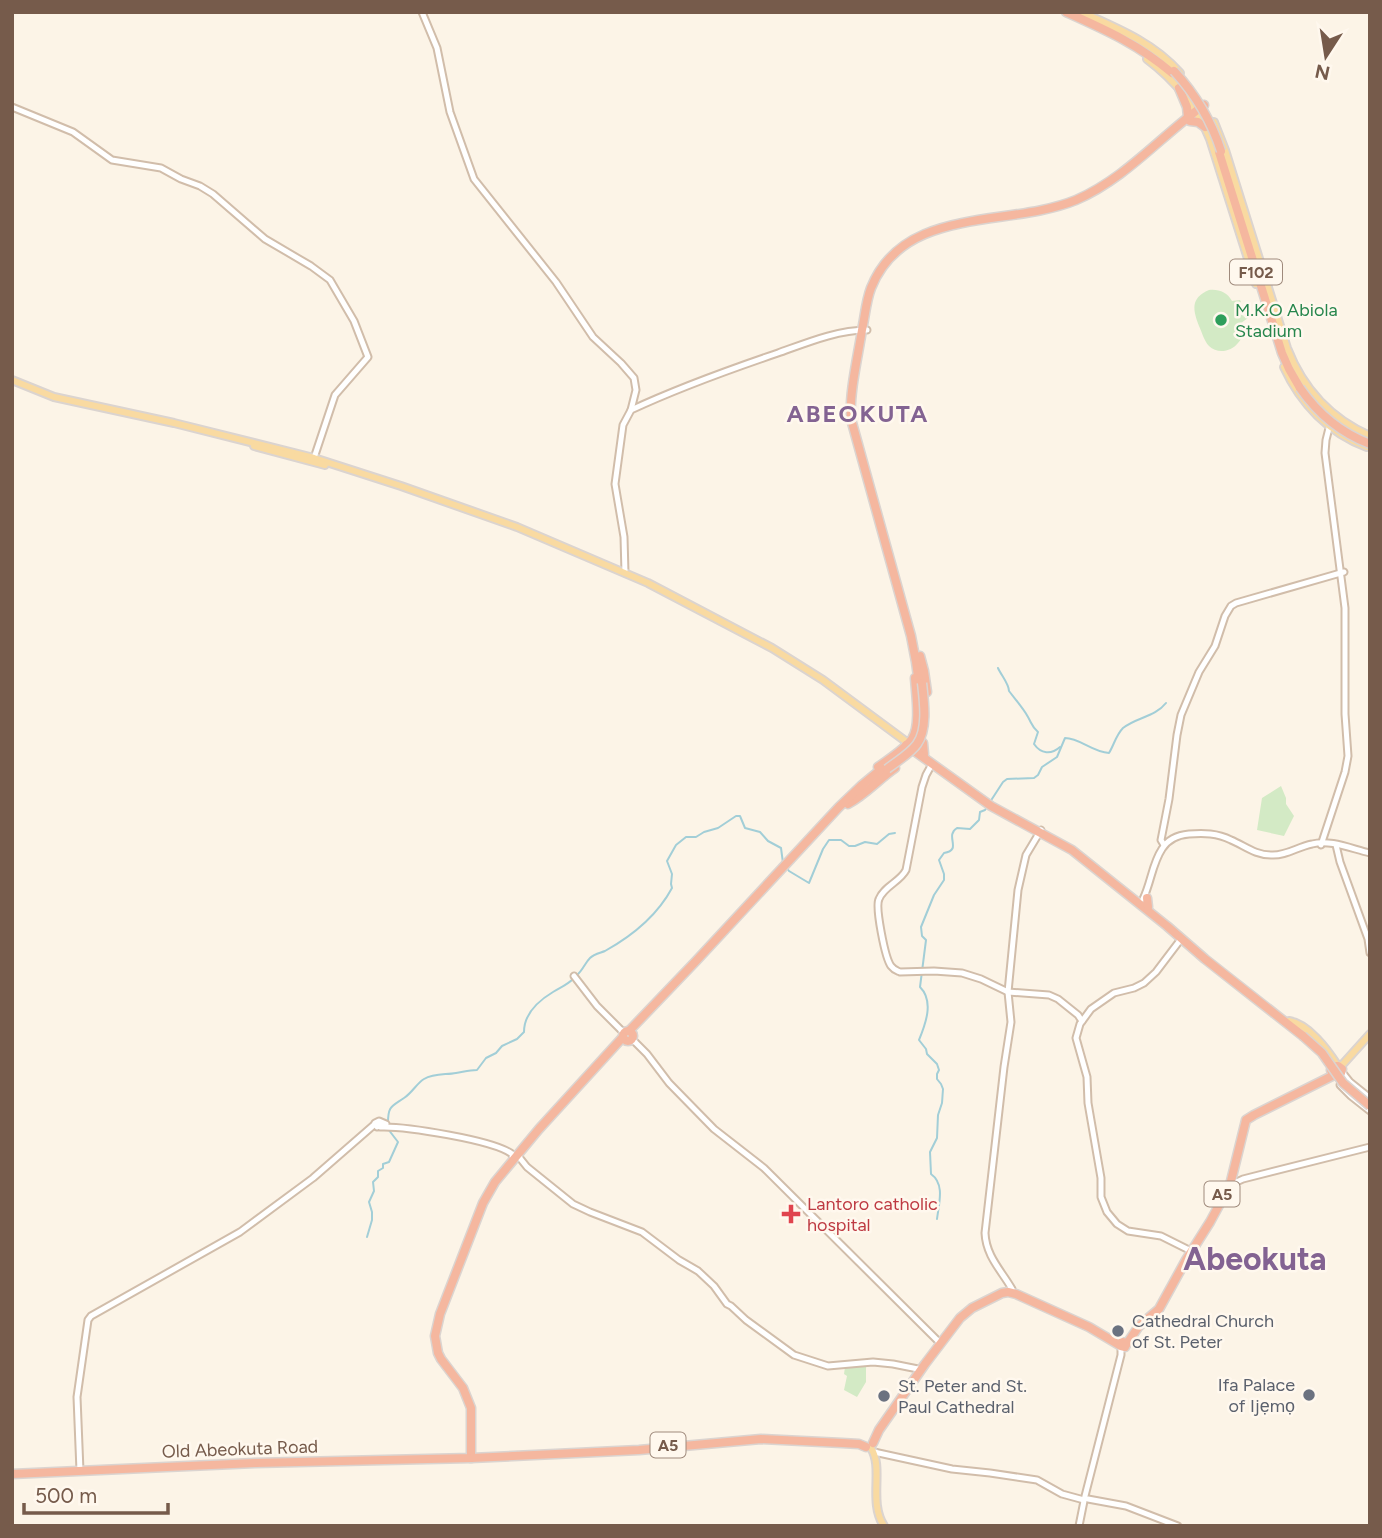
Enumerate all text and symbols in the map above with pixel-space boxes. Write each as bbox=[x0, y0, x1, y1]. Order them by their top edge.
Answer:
north arrow bbox=[1291, 21, 1361, 91]
text: N bbox=[1313, 59, 1332, 85]
road number: F102 bbox=[1230, 260, 1282, 284]
place label: M.K.O Abiola Stadium bbox=[1235, 299, 1338, 342]
marker: M.K.O Abiola Stadium bbox=[1213, 312, 1229, 328]
district label: ABEOKUTA bbox=[787, 399, 929, 428]
road number: A5 bbox=[1204, 1182, 1240, 1206]
place label: Lantoro catholic hospital bbox=[807, 1193, 938, 1236]
marker: Lantoro catholic hospital bbox=[781, 1204, 801, 1224]
district label: Abeokuta bbox=[1183, 1240, 1327, 1278]
place label: Cathedral Church of St. Peter bbox=[1132, 1310, 1274, 1353]
marker: Cathedral Church of St. Peter bbox=[1110, 1323, 1126, 1339]
place label: Ifa Palace of Ijẹmọ bbox=[1218, 1374, 1295, 1417]
place label: St. Peter and St. Paul Cathedral bbox=[898, 1375, 1027, 1418]
marker: Ifa Palace of Ijẹmọ bbox=[1301, 1387, 1317, 1403]
marker: St. Peter and St. Paul Cathedral bbox=[876, 1388, 892, 1404]
road number: A5 bbox=[650, 1432, 686, 1457]
street label: Old Abeokuta Road bbox=[161, 1435, 319, 1463]
scale bar bbox=[24, 1472, 168, 1516]
text: 500 m bbox=[35, 1483, 97, 1508]

